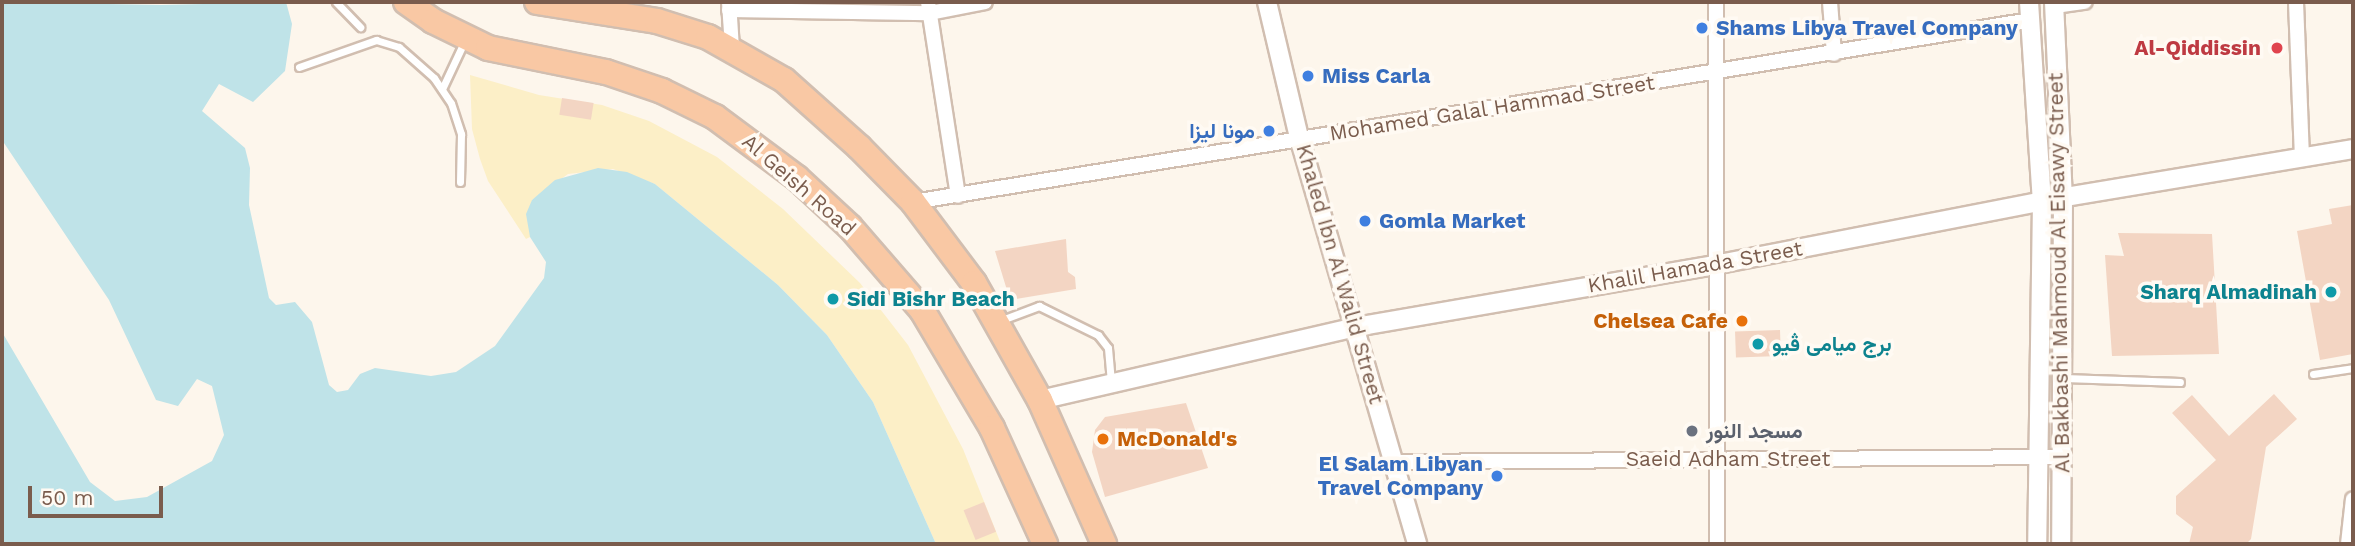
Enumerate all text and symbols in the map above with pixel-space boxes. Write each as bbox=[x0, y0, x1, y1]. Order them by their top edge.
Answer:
place label: Shams Libya Travel Company bbox=[1716, 15, 2019, 41]
marker: Shams Libya Travel Company bbox=[1694, 20, 1710, 36]
place label: Al-Qiddissin bbox=[2134, 35, 2261, 61]
marker: Al-Qiddissin bbox=[2267, 38, 2287, 58]
place label: Miss Carla bbox=[1322, 63, 1430, 89]
marker: Miss Carla bbox=[1300, 68, 1316, 84]
street label: Mohamed Galal Hammad Street bbox=[1327, 70, 1657, 146]
street label: Al Bakbashi Mahmoud Al Eisawy Street bbox=[2043, 71, 2075, 475]
place label: مونا ليزا bbox=[1189, 118, 1255, 144]
marker: مونا ليزا bbox=[1261, 123, 1277, 139]
street label: Al Geish Road bbox=[737, 129, 861, 241]
street label: Khaled Ibn Al Walid Street bbox=[1291, 140, 1389, 408]
place label: Gomla Market bbox=[1379, 208, 1526, 234]
marker: Gomla Market bbox=[1357, 213, 1373, 229]
street label: Khalil Hamada Street bbox=[1585, 236, 1805, 298]
place label: Sharq Almadinah bbox=[2140, 279, 2317, 305]
marker: Sharq Almadinah bbox=[2323, 284, 2339, 300]
place label: Sidi Bishr Beach bbox=[847, 286, 1015, 312]
marker: Sidi Bishr Beach bbox=[825, 291, 841, 307]
place label: Chelsea Cafe bbox=[1593, 308, 1728, 334]
marker: Chelsea Cafe bbox=[1734, 313, 1750, 329]
place label: برج ميامى ڤيو bbox=[1772, 331, 1892, 357]
marker: برج ميامى ڤيو bbox=[1750, 336, 1766, 352]
place label: مسجد النور bbox=[1706, 418, 1803, 444]
marker: مسجد النور bbox=[1684, 423, 1700, 439]
place label: McDonald's bbox=[1117, 426, 1237, 452]
marker: McDonald's bbox=[1095, 431, 1111, 447]
street label: Saeid Adham Street bbox=[1625, 446, 1831, 472]
place label: El Salam Libyan Travel Company bbox=[1317, 451, 1483, 501]
marker: El Salam Libyan Travel Company bbox=[1489, 468, 1505, 484]
scale bar bbox=[32, 472, 166, 516]
text: 50 m bbox=[41, 485, 93, 510]

